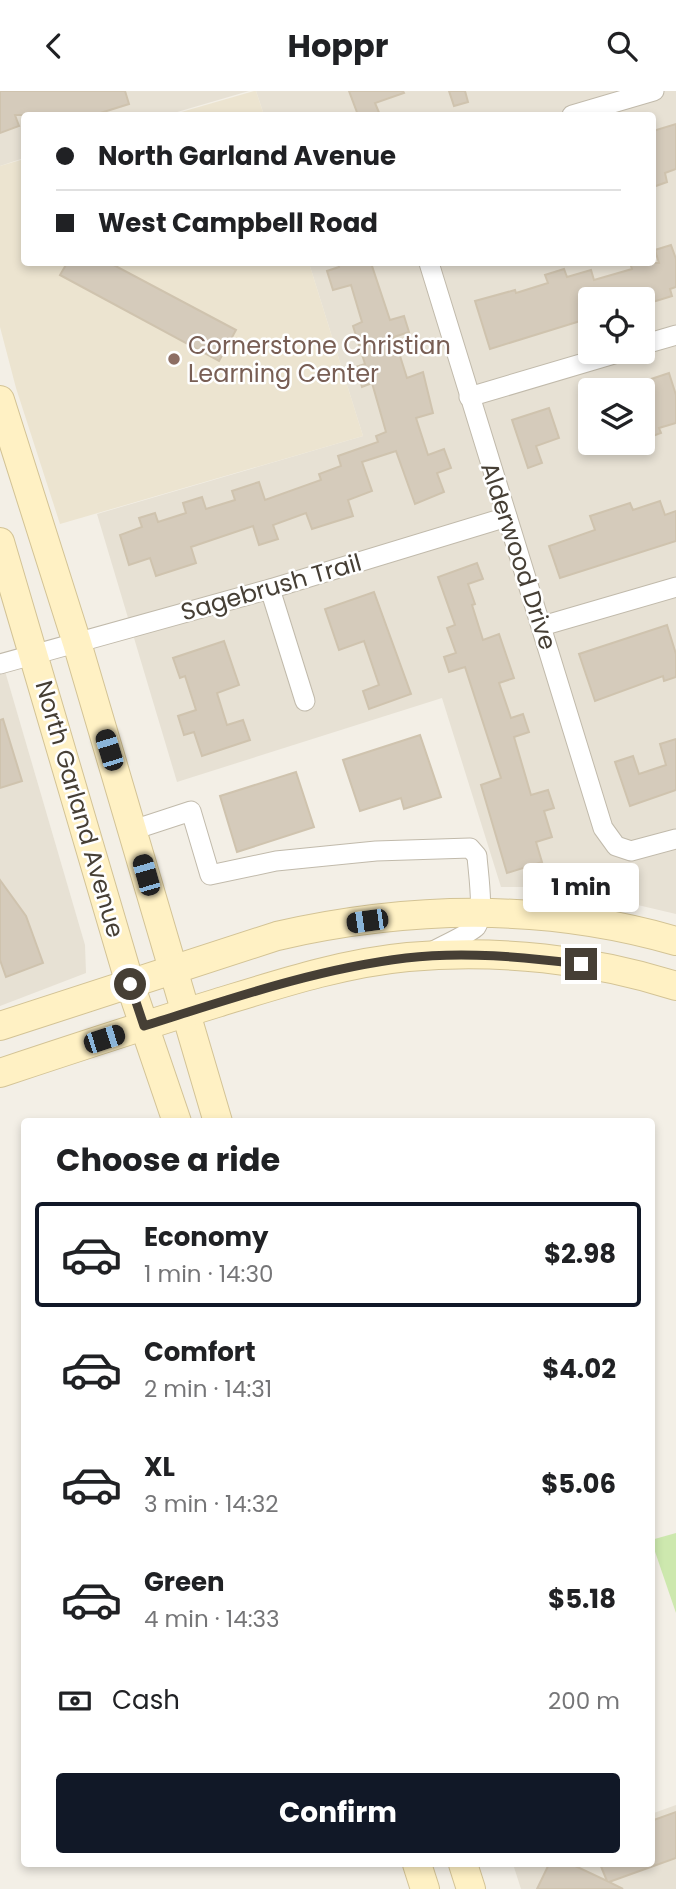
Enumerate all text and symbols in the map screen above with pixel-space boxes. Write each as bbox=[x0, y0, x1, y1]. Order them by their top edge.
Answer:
text: Hoppr bbox=[288, 23, 388, 68]
icon: back bbox=[35, 27, 73, 65]
icon: search bbox=[603, 27, 641, 65]
text: North Garland Avenue bbox=[98, 138, 396, 174]
text: West Campbell Road bbox=[98, 205, 378, 241]
map controls bbox=[578, 287, 655, 455]
button: locate bbox=[578, 287, 655, 364]
place label: Cornerstone Christian Learning Center bbox=[188, 329, 451, 390]
marker: Cornerstone Christian Learning Center bbox=[166, 351, 182, 367]
button: layers bbox=[578, 378, 655, 455]
street label: Alderwood Drive bbox=[473, 458, 565, 654]
street label: Sagebrush Trail bbox=[177, 545, 365, 629]
street label: North Garland Avenue bbox=[28, 677, 132, 941]
car bbox=[93, 727, 126, 773]
car bbox=[131, 852, 162, 898]
callout: 1 min bbox=[523, 863, 639, 911]
text: 1 min bbox=[551, 871, 611, 903]
car bbox=[345, 908, 390, 934]
route end bbox=[565, 948, 597, 980]
route start bbox=[114, 968, 146, 1000]
car bbox=[81, 1023, 128, 1055]
text: Choose a ride bbox=[56, 1137, 280, 1182]
text: Economy bbox=[144, 1219, 268, 1255]
icon: car bbox=[60, 1223, 123, 1286]
text: $2.98 bbox=[544, 1236, 616, 1272]
text: 1 min · 14:30 bbox=[144, 1258, 273, 1290]
text: Comfort bbox=[144, 1334, 256, 1370]
icon: car bbox=[60, 1338, 123, 1401]
text: $4.02 bbox=[542, 1351, 616, 1387]
text: 2 min · 14:31 bbox=[144, 1373, 272, 1405]
text: XL bbox=[144, 1449, 175, 1485]
icon: car bbox=[60, 1453, 123, 1516]
text: $5.06 bbox=[541, 1466, 616, 1502]
text: 3 min · 14:32 bbox=[144, 1488, 278, 1520]
text: Green bbox=[144, 1564, 225, 1600]
icon: car bbox=[60, 1568, 123, 1631]
text: $5.18 bbox=[548, 1581, 616, 1617]
text: 4 min · 14:33 bbox=[144, 1603, 280, 1635]
icon: cash bbox=[56, 1682, 94, 1720]
text: Cash bbox=[112, 1682, 180, 1718]
text: 200 m bbox=[548, 1685, 620, 1717]
button: Confirm bbox=[56, 1773, 620, 1853]

